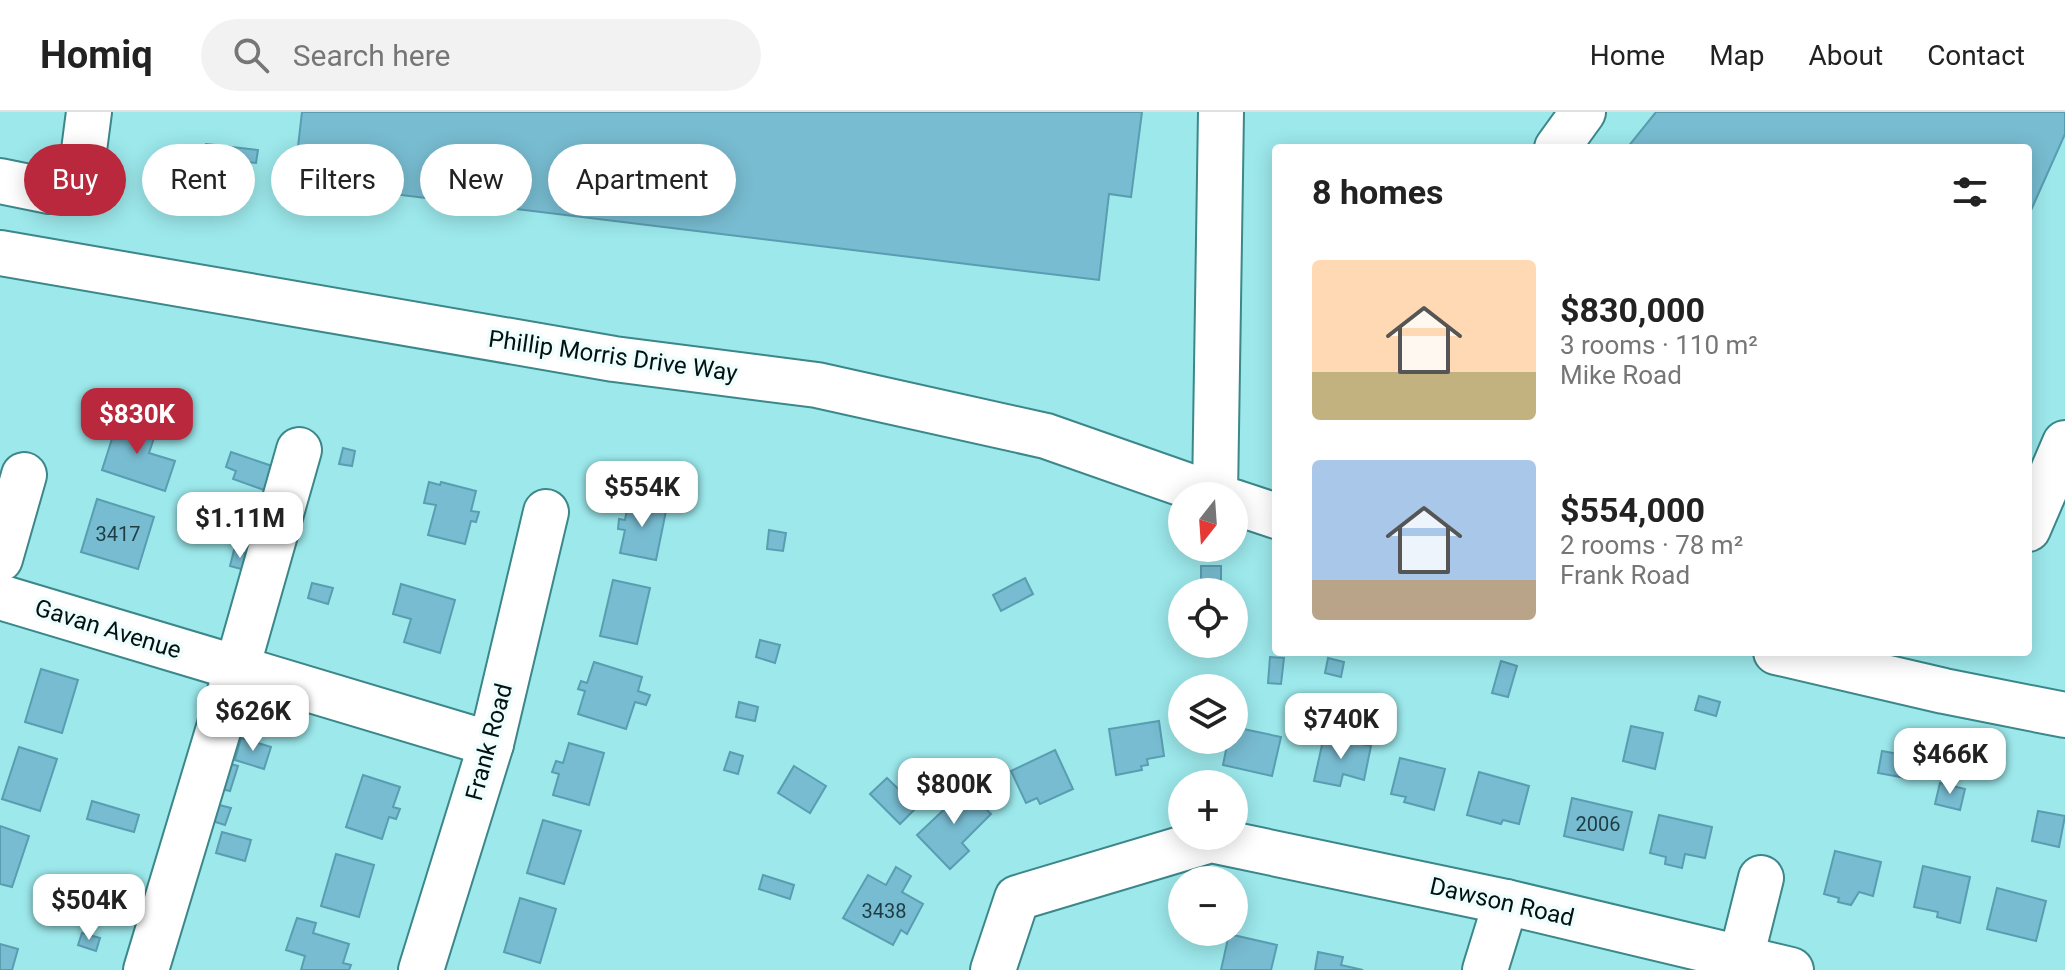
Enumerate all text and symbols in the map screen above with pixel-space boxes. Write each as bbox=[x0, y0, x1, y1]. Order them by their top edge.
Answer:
search box bbox=[201, 19, 761, 91]
text: Homiq bbox=[40, 33, 153, 77]
icon: search bbox=[229, 33, 273, 77]
text: Search here bbox=[293, 38, 451, 73]
text: Home bbox=[1590, 39, 1665, 72]
text: Map bbox=[1709, 39, 1765, 72]
text: About bbox=[1809, 39, 1883, 72]
text: Contact bbox=[1927, 39, 2025, 72]
chip: Buy bbox=[24, 144, 126, 216]
chip: Rent bbox=[142, 144, 255, 216]
chip: Filters bbox=[271, 144, 404, 216]
chip: New bbox=[420, 144, 532, 216]
chip: Apartment bbox=[548, 144, 736, 216]
icon: filters bbox=[1948, 170, 1992, 214]
text: 8 homes bbox=[1312, 172, 1443, 212]
text: $830,000 bbox=[1560, 290, 1705, 330]
icon: home bbox=[1376, 292, 1472, 388]
street label: Phillip Morris Drive Way bbox=[487, 325, 740, 387]
text: 3 rooms · 110 m² bbox=[1560, 330, 1758, 360]
text: Mike Road bbox=[1560, 360, 1682, 390]
pin: $830K bbox=[81, 388, 193, 456]
text: $830K bbox=[99, 399, 175, 429]
pin: $554K bbox=[586, 461, 698, 529]
text: $554K bbox=[604, 472, 680, 502]
north arrow bbox=[1168, 482, 1248, 562]
map controls bbox=[1168, 482, 1248, 946]
text: $554,000 bbox=[1560, 490, 1705, 530]
pin: $1.11M bbox=[175, 492, 305, 560]
icon: home bbox=[1376, 492, 1472, 588]
text: $1.11M bbox=[195, 503, 285, 533]
house number: 3417 bbox=[96, 522, 140, 546]
text: 2 rooms · 78 m² bbox=[1560, 530, 1743, 560]
text: Frank Road bbox=[1560, 560, 1690, 590]
button: locate bbox=[1168, 578, 1248, 658]
street label: Gavan Avenue bbox=[32, 593, 184, 665]
button: layers bbox=[1168, 674, 1248, 754]
street label: Frank Road bbox=[460, 680, 518, 804]
pin: $626K bbox=[197, 685, 309, 753]
pin: $740K bbox=[1285, 693, 1397, 761]
text: $626K bbox=[215, 696, 291, 726]
text: $740K bbox=[1303, 704, 1379, 734]
pin: $466K bbox=[1894, 728, 2006, 796]
text: $466K bbox=[1912, 739, 1988, 769]
pin: $800K bbox=[898, 758, 1010, 826]
text: $800K bbox=[916, 769, 992, 799]
button: + bbox=[1168, 770, 1248, 850]
house number: 2006 bbox=[1576, 812, 1620, 836]
button: − bbox=[1168, 866, 1248, 946]
street label: Dawson Road bbox=[1427, 872, 1577, 932]
pin: $504K bbox=[33, 874, 145, 942]
text: $504K bbox=[51, 885, 127, 915]
house number: 3438 bbox=[862, 899, 906, 923]

